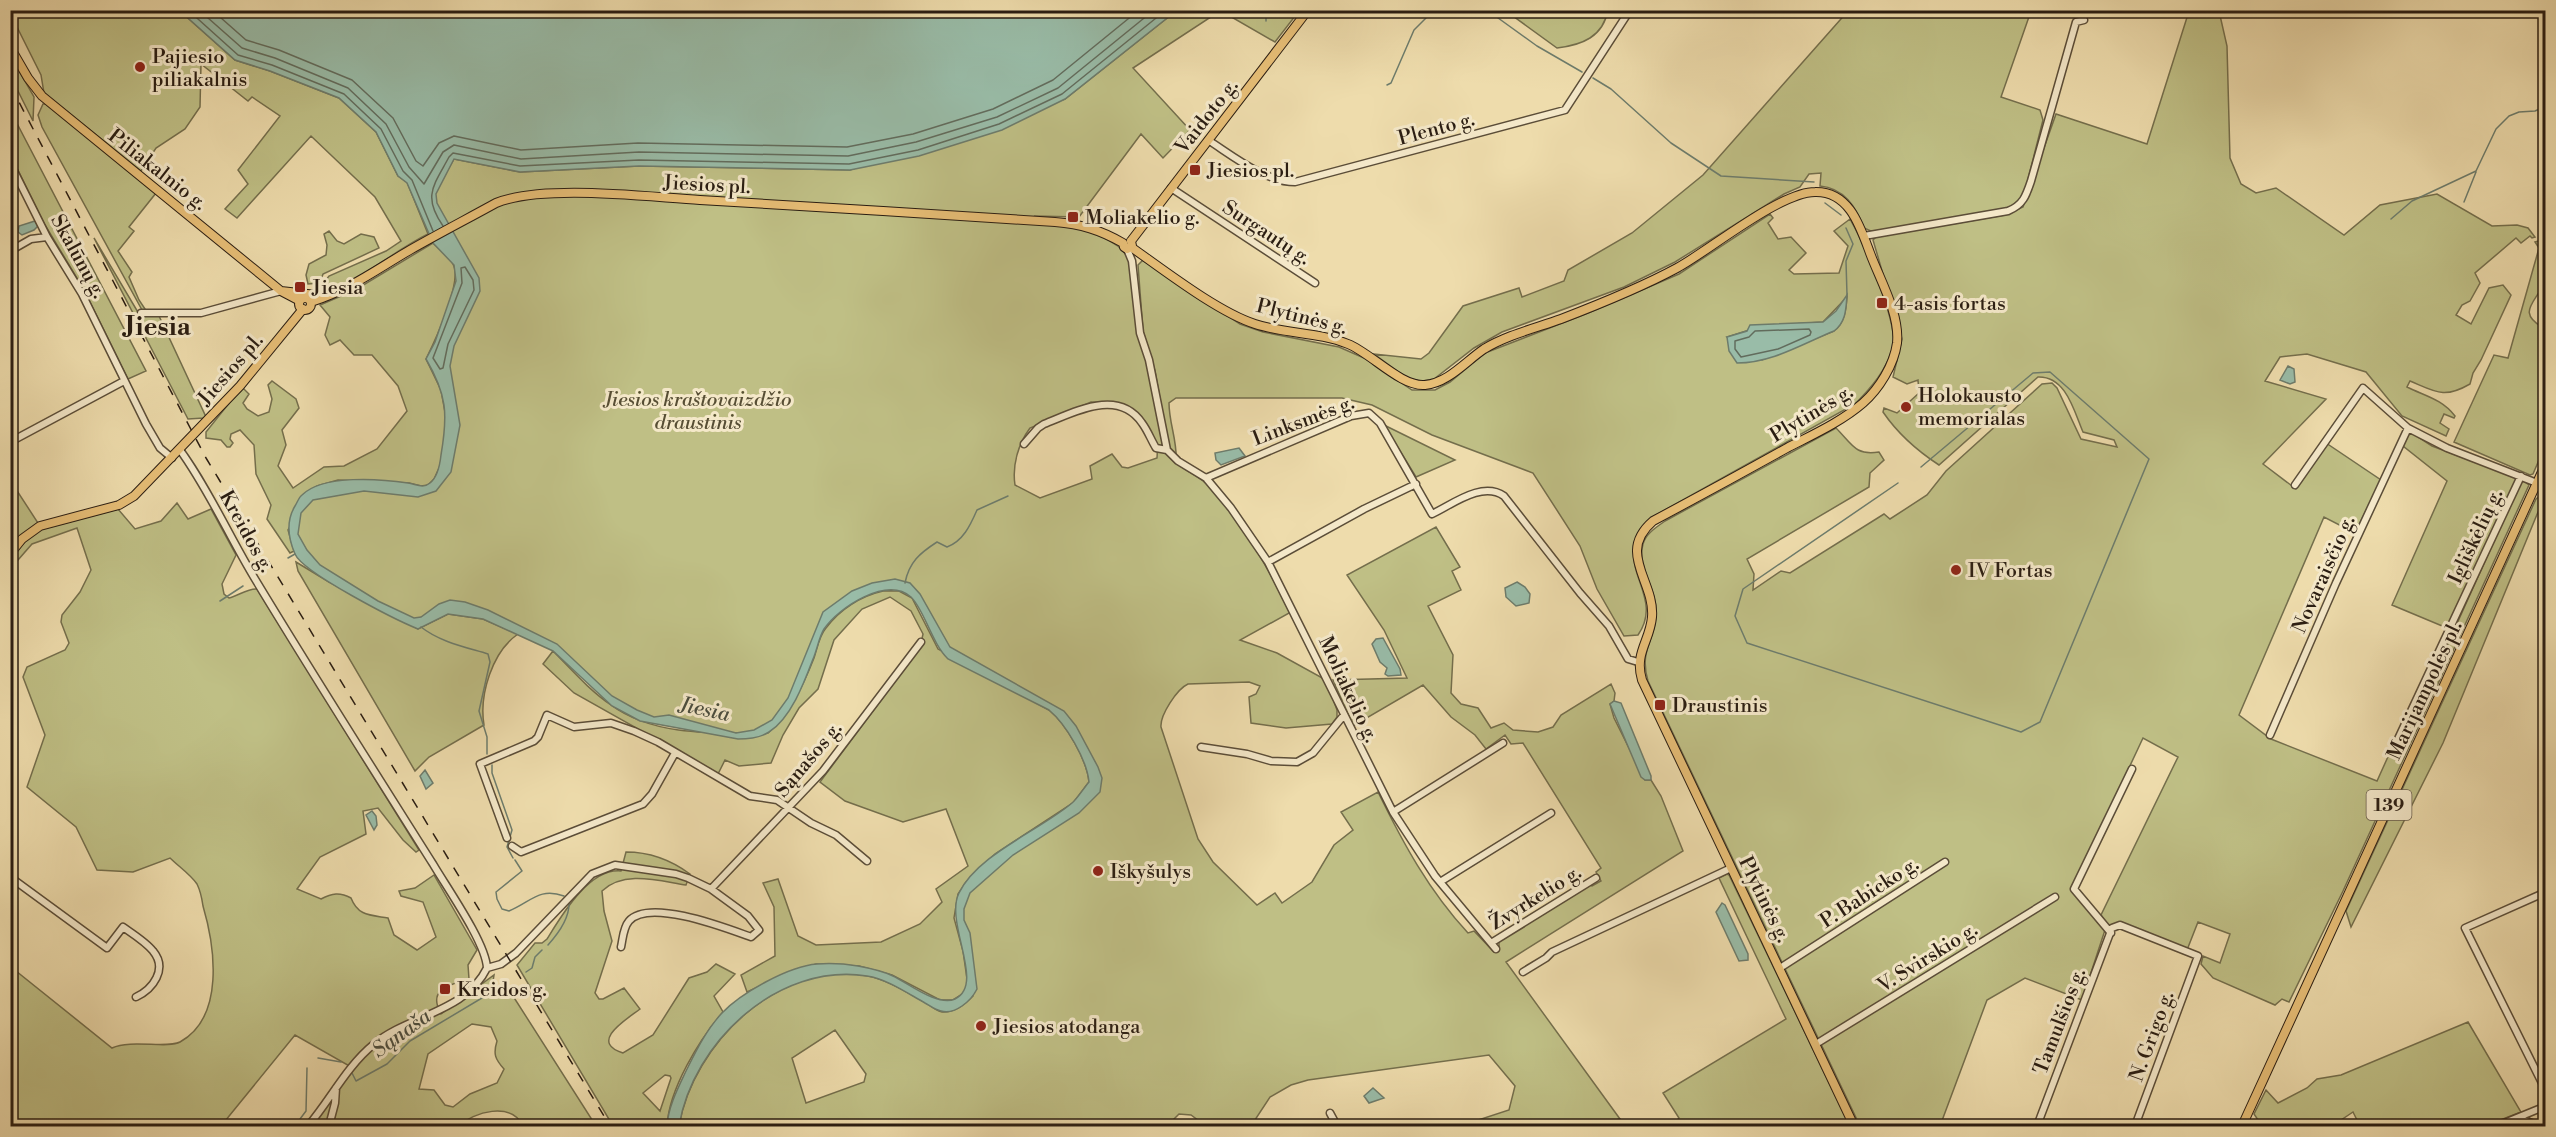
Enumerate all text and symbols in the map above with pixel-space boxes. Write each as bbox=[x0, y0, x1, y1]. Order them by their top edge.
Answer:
place label: Pajiesio piliakalnis bbox=[152, 45, 247, 93]
marker: Pajiesio piliakalnis bbox=[133, 60, 147, 74]
street label: Vaidoto g. bbox=[1169, 74, 1244, 160]
street label: Plento g. bbox=[1395, 107, 1478, 152]
street label: Piliakalnio g. bbox=[103, 124, 211, 217]
place label: Jiesios pl. bbox=[1206, 159, 1294, 184]
marker: Jiesios pl. bbox=[1188, 163, 1202, 177]
street label: Jiesios pl. bbox=[662, 171, 751, 200]
street label: Surgautų g. bbox=[1217, 195, 1315, 271]
place label: Moliakelio g. bbox=[1085, 206, 1199, 231]
street label: Skalūnų g. bbox=[44, 210, 111, 303]
marker: Moliakelio g. bbox=[1066, 210, 1080, 224]
place label: Jiesia bbox=[311, 276, 364, 301]
marker: Jiesia bbox=[293, 280, 307, 294]
place label: 4-asis fortas bbox=[1894, 292, 2006, 317]
street label: Plytinės g. bbox=[1254, 294, 1350, 341]
marker: 4-asis fortas bbox=[1875, 296, 1889, 310]
district label: Jiesia bbox=[122, 311, 192, 343]
street label: Jiesios pl. bbox=[192, 329, 269, 412]
street label: Plytinės g. bbox=[1766, 380, 1858, 449]
place label: Holokausto memorialas bbox=[1918, 384, 2025, 432]
park label: Jiesios kraštovaizdžio draustinis bbox=[603, 388, 791, 436]
street label: Linksmės g. bbox=[1249, 391, 1358, 452]
marker: Holokausto memorialas bbox=[1899, 400, 1913, 414]
street label: Igliškėlių g. bbox=[2443, 485, 2509, 588]
street label: Kreidos g. bbox=[213, 486, 278, 577]
street label: Novaraisčio g. bbox=[2287, 512, 2361, 637]
place label: IV Fortas bbox=[1968, 559, 2052, 584]
marker: IV Fortas bbox=[1949, 563, 1963, 577]
street label: Marijampolės pl. bbox=[2382, 617, 2469, 764]
street label: Moliakelio g. bbox=[1312, 632, 1383, 747]
water label: Jiesia bbox=[676, 692, 732, 728]
place label: Draustinis bbox=[1672, 694, 1768, 719]
marker: Draustinis bbox=[1653, 698, 1667, 712]
street label: Sąnašos g. bbox=[770, 717, 848, 803]
road number: 139 bbox=[2366, 790, 2412, 820]
street label: P. Babicko g. bbox=[1816, 852, 1924, 934]
street label: Plytinės g. bbox=[1732, 853, 1795, 947]
street label: Žvyrkelio g. bbox=[1485, 859, 1586, 936]
place label: Iškyšulys bbox=[1110, 860, 1191, 885]
marker: Iškyšulys bbox=[1091, 864, 1105, 878]
street label: V. Svirskio g. bbox=[1872, 918, 1982, 999]
street label: Tamulšios g. bbox=[2029, 965, 2092, 1078]
place label: Kreidos g. bbox=[457, 978, 547, 1003]
marker: Kreidos g. bbox=[438, 982, 452, 996]
street label: N. Grigo g. bbox=[2125, 988, 2180, 1085]
water label: Sąnaša bbox=[367, 1003, 436, 1064]
place label: Jiesios atodanga bbox=[992, 1015, 1141, 1040]
marker: Jiesios atodanga bbox=[974, 1019, 988, 1033]

